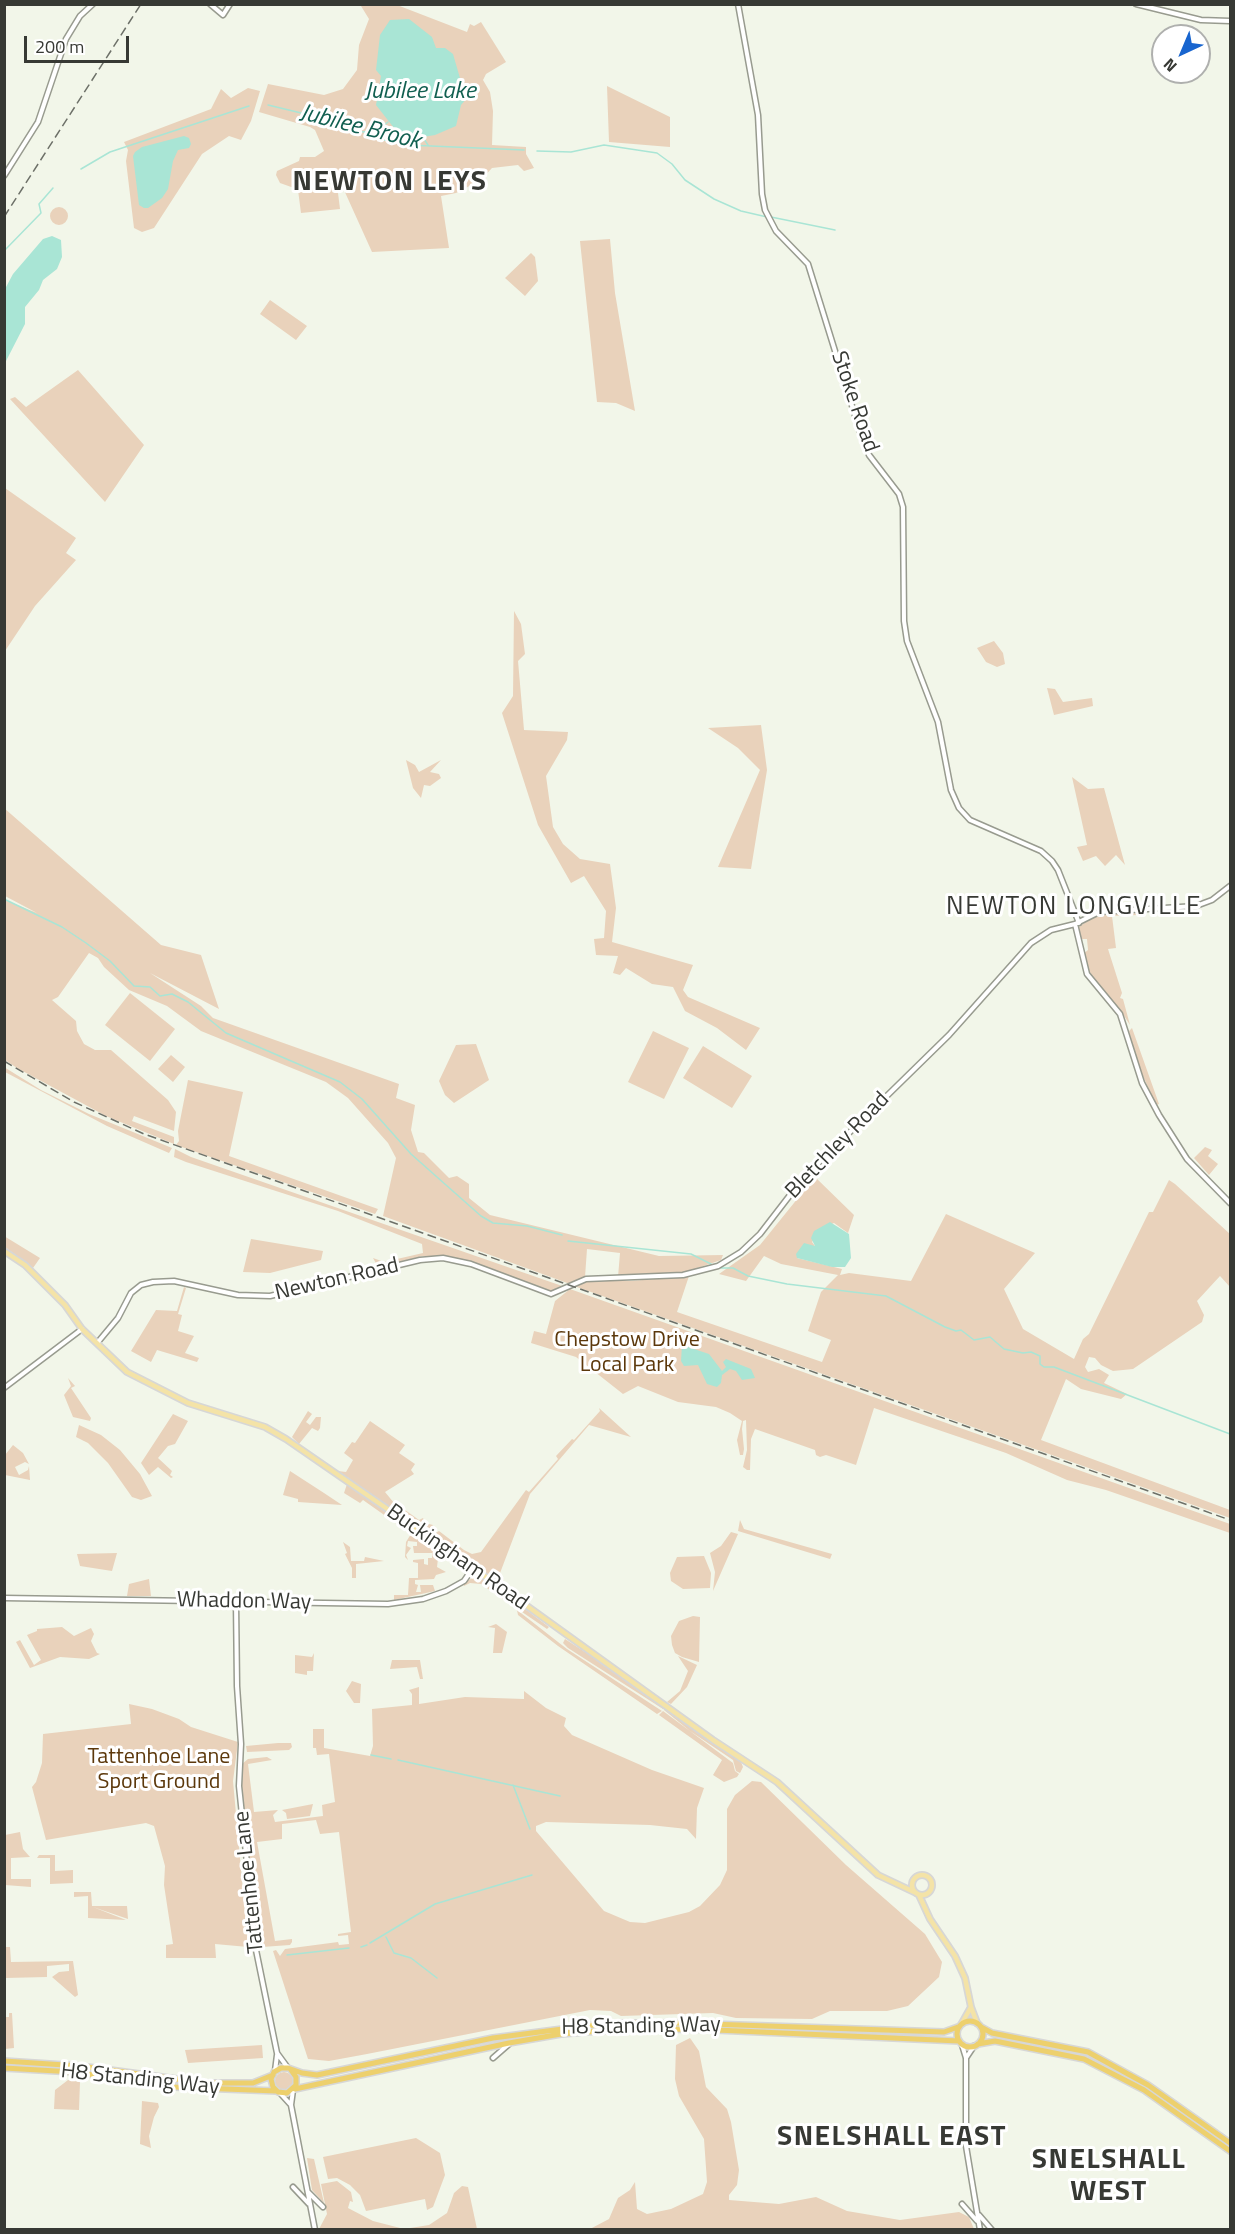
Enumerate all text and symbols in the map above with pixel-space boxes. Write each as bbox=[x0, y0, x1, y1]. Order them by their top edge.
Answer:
scale bar bbox=[27, 24, 132, 62]
north arrow bbox=[1151, 24, 1211, 84]
text: 200 m bbox=[35, 33, 84, 60]
text: N bbox=[1158, 53, 1182, 78]
water label: Jubilee Lake bbox=[364, 78, 476, 106]
water label: Jubilee Brook bbox=[297, 99, 423, 157]
district label: NEWTON LEYS bbox=[293, 166, 487, 200]
street label: Stoke Road bbox=[824, 348, 884, 456]
district label: NEWTON LONGVILLE bbox=[946, 892, 1202, 924]
street label: Bletchley Road bbox=[781, 1087, 895, 1205]
street label: Newton Road bbox=[273, 1253, 401, 1307]
park label: Chepstow Drive Local Park bbox=[554, 1328, 700, 1380]
street label: Buckingham Road bbox=[381, 1499, 533, 1617]
street label: Whaddon Way bbox=[176, 1588, 312, 1616]
park label: Tattenhoe Lane Sport Ground bbox=[88, 1745, 230, 1796]
street label: Tattenhoe Lane bbox=[229, 1810, 271, 1954]
street label: H8 Standing Way bbox=[561, 2012, 721, 2042]
street label: H8 Standing Way bbox=[59, 2059, 221, 2101]
district label: SNELSHALL EAST bbox=[777, 2121, 1007, 2155]
district label: SNELSHALL WEST bbox=[1032, 2144, 1186, 2210]

